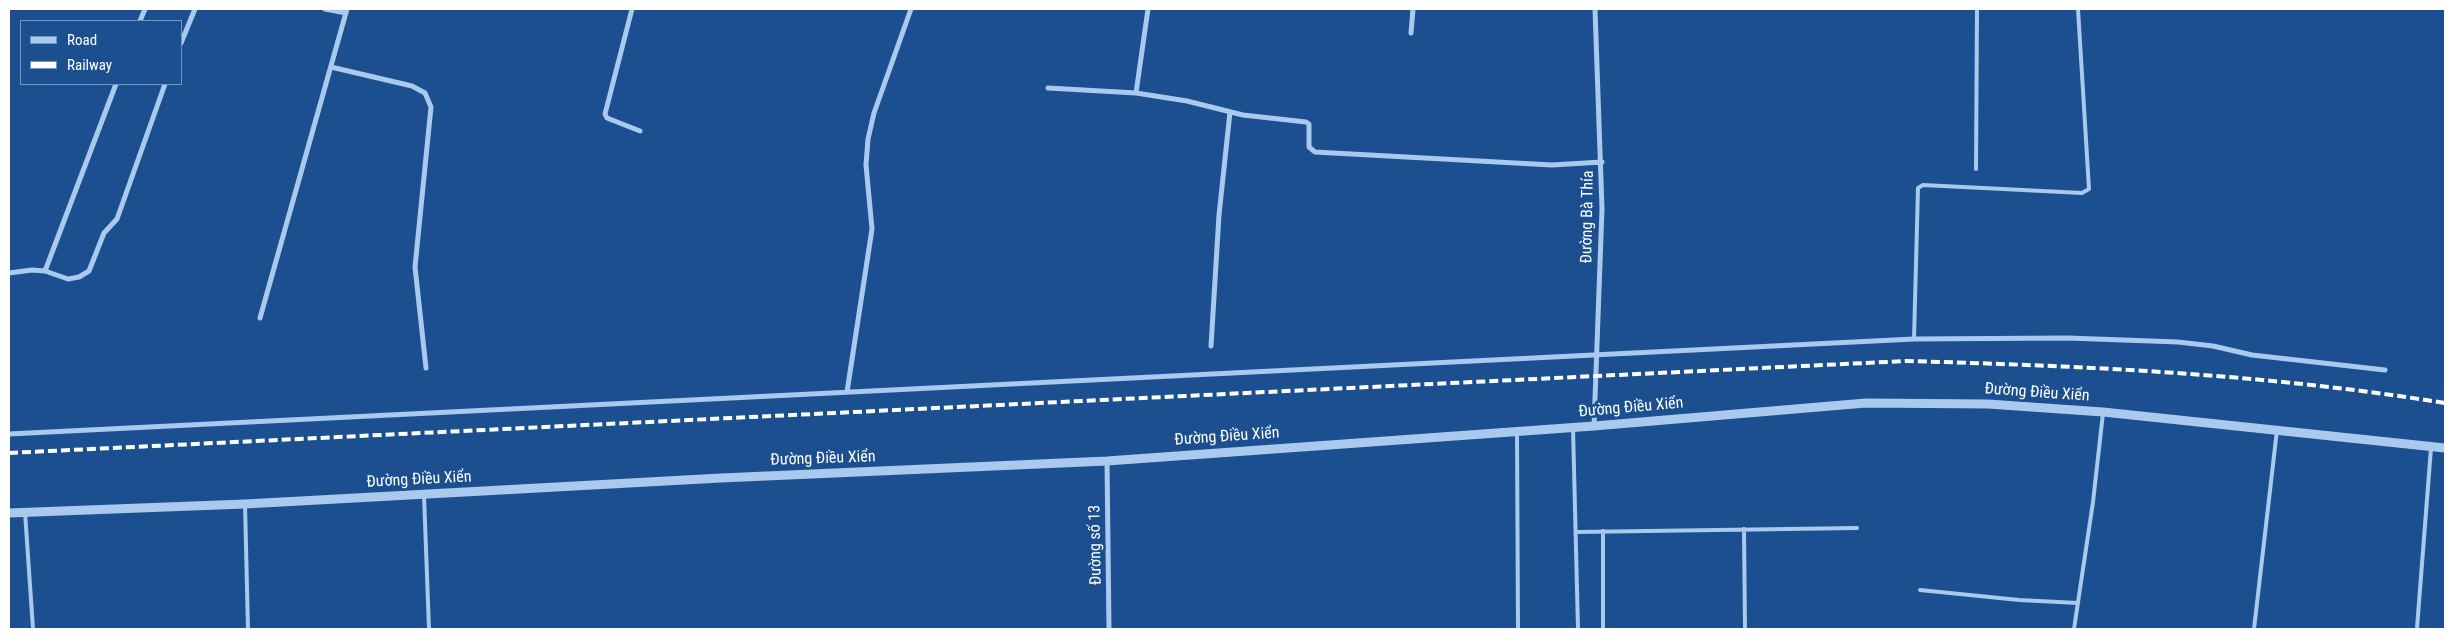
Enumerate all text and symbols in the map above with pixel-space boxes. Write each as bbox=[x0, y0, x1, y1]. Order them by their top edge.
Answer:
legend bbox=[20, 20, 182, 85]
text: Road bbox=[67, 31, 97, 49]
text: Railway bbox=[67, 56, 112, 74]
street label: Đường Bà Thía bbox=[1578, 170, 1598, 264]
street label: Đường Điều Xiển bbox=[1984, 380, 2090, 406]
street label: Đường Điều Xiển bbox=[1578, 394, 1684, 422]
street label: Đường Điều Xiển bbox=[1174, 424, 1280, 450]
street label: Đường Điều Xiển bbox=[770, 448, 876, 470]
street label: Đường Điều Xiển bbox=[366, 468, 472, 492]
street label: Đường số 13 bbox=[1086, 505, 1106, 585]

